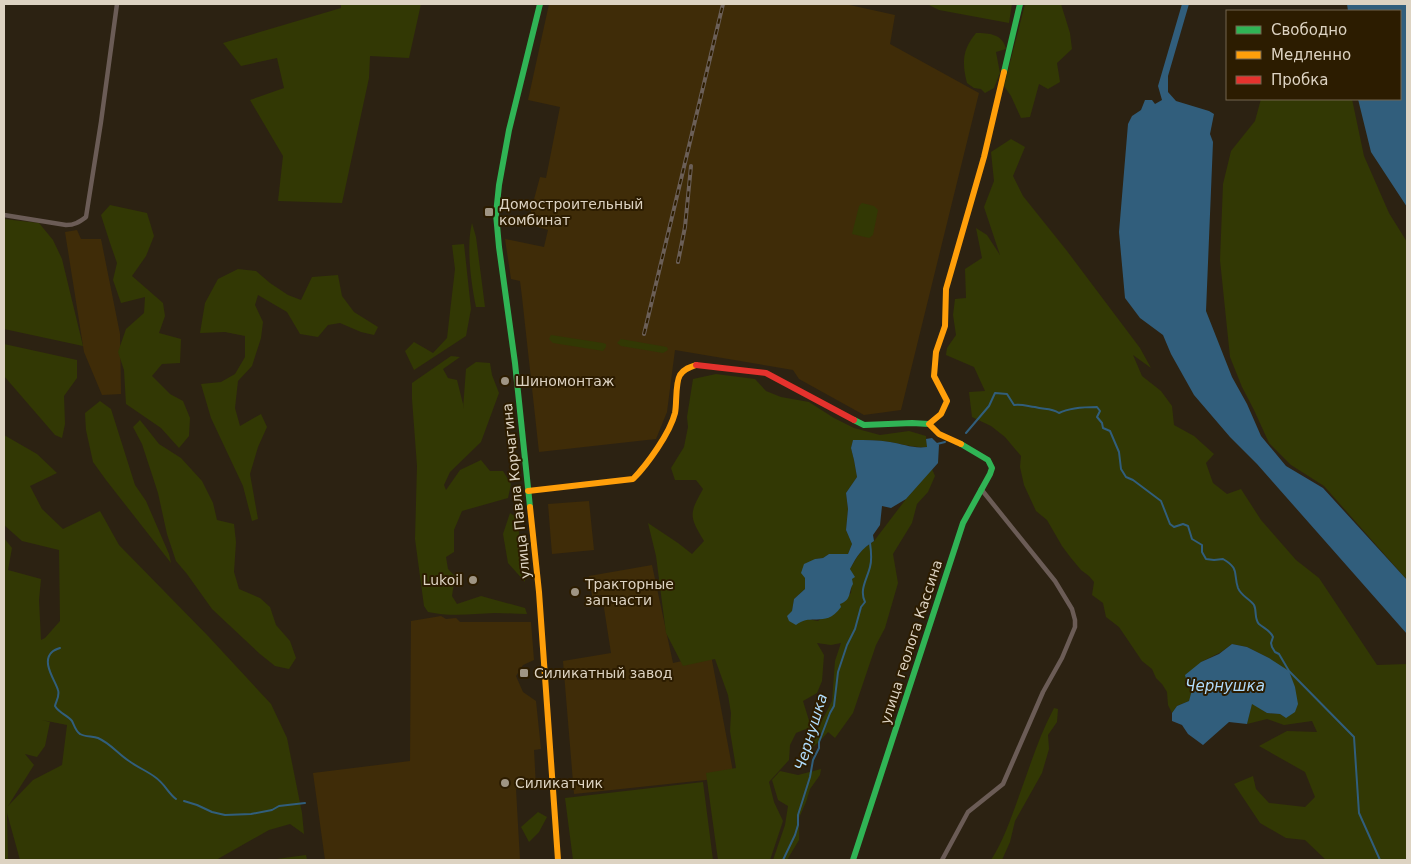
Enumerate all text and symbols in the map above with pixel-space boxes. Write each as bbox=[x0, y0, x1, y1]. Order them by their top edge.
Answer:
legend bbox=[1226, 10, 1401, 100]
text: Свободно bbox=[1271, 21, 1347, 39]
text: Медленно bbox=[1271, 46, 1351, 64]
text: Пробка bbox=[1271, 71, 1328, 89]
place label: Домостроительный комбинат bbox=[499, 196, 643, 228]
marker: Домостроительный комбинат bbox=[483, 206, 495, 218]
place label: Шиномонтаж bbox=[515, 373, 615, 389]
marker: Шиномонтаж bbox=[499, 375, 511, 387]
street label: улица Павла Корчагина bbox=[499, 402, 533, 580]
street label: улица геолога Кассина bbox=[877, 558, 945, 726]
place label: Lukoil bbox=[423, 572, 463, 588]
marker: Lukoil bbox=[467, 574, 479, 586]
place label: Тракторные запчасти bbox=[584, 576, 674, 608]
marker: Тракторные запчасти bbox=[569, 586, 581, 598]
place label: Силикатный завод bbox=[534, 665, 672, 681]
marker: Силикатный завод bbox=[518, 667, 530, 679]
water label: Чернушка bbox=[1185, 677, 1265, 695]
water label: Чернушка bbox=[791, 691, 831, 773]
place label: Силикатчик bbox=[515, 775, 603, 791]
marker: Силикатчик bbox=[499, 777, 511, 789]

